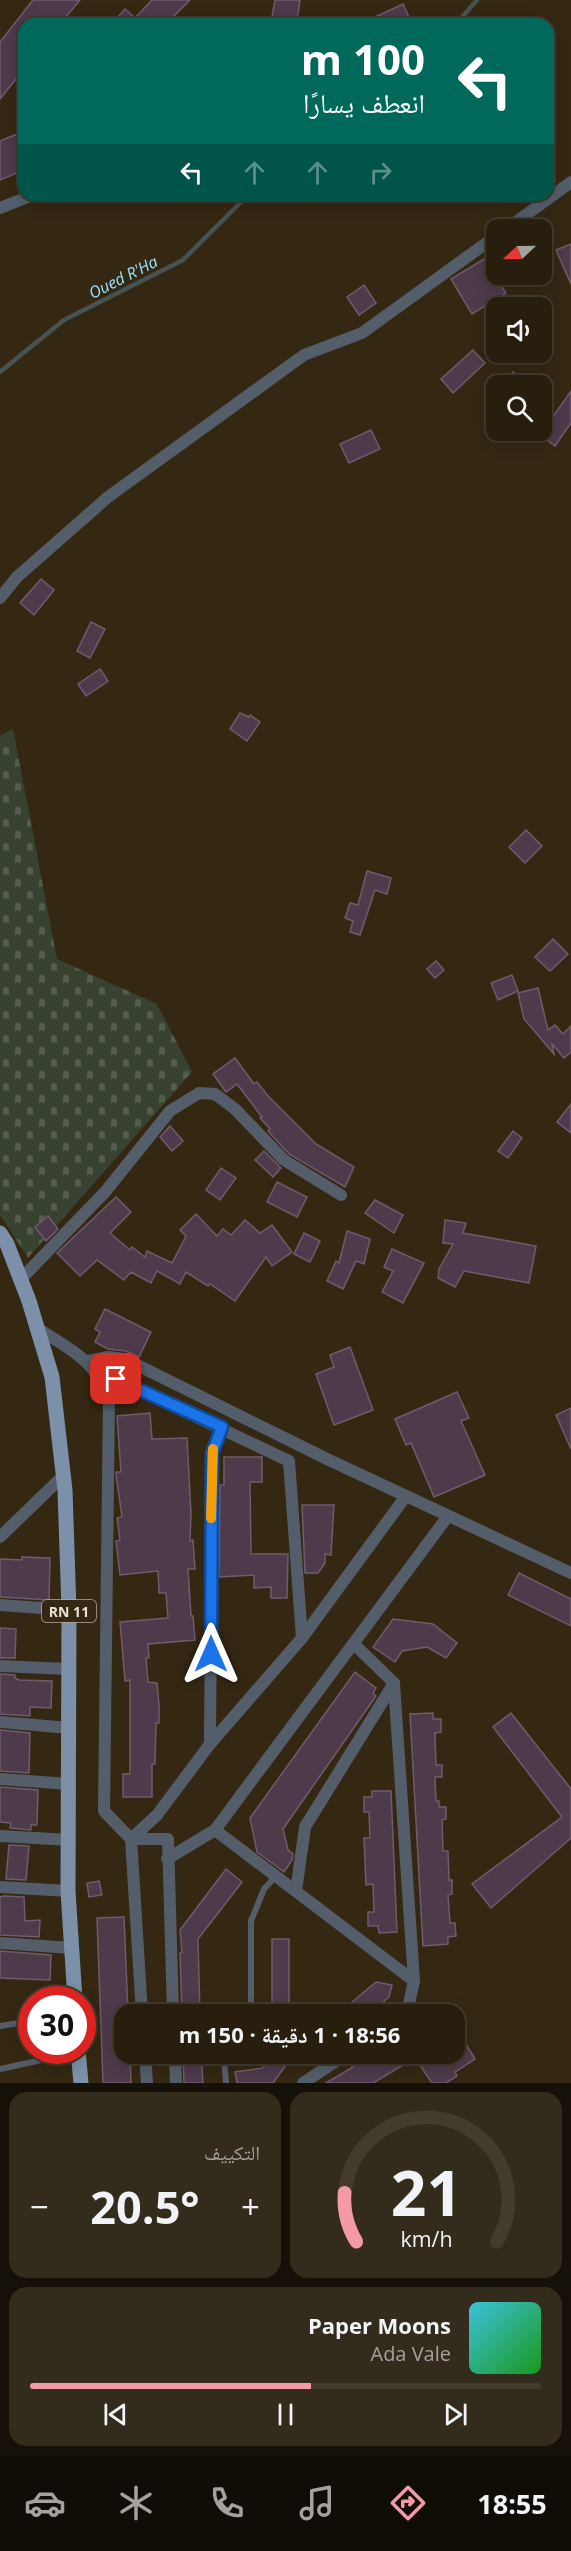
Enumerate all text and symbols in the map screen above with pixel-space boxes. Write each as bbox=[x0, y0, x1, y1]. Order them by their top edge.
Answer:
text: 100 m bbox=[301, 30, 425, 87]
icon: left bbox=[446, 42, 524, 120]
text: انعطف يسارًا bbox=[303, 84, 425, 121]
icon: left bbox=[175, 156, 208, 189]
icon: ahead bbox=[238, 156, 271, 189]
icon: ahead bbox=[301, 156, 334, 189]
icon: right bbox=[364, 156, 397, 189]
north arrow bbox=[486, 219, 552, 285]
map controls bbox=[486, 219, 552, 441]
water label: Oued R'Ha bbox=[85, 250, 161, 304]
button: sound bbox=[486, 297, 552, 363]
button: search bbox=[486, 375, 552, 441]
pin bbox=[90, 1353, 141, 1404]
icon: arrive bbox=[99, 1362, 132, 1395]
road number: RN 11 bbox=[42, 1600, 96, 1622]
position arrow bbox=[179, 1622, 243, 1686]
speed limit sign: 30 bbox=[18, 1986, 96, 2064]
text: 18:56 · 1 دقيقة · 150 m bbox=[179, 2019, 400, 2049]
text: التكييف bbox=[204, 2139, 260, 2166]
text: 21 bbox=[390, 2149, 462, 2234]
text: 20.5° bbox=[90, 2176, 200, 2237]
text: − bbox=[30, 2184, 49, 2229]
text: + bbox=[241, 2184, 260, 2229]
text: km/h bbox=[400, 2224, 452, 2253]
text: Paper Moons bbox=[308, 2310, 451, 2340]
text: Ada Vale bbox=[370, 2340, 451, 2367]
icon: previous bbox=[99, 2398, 132, 2431]
icon: pause bbox=[269, 2398, 302, 2431]
icon: next bbox=[439, 2398, 472, 2431]
icon: car bbox=[24, 2482, 66, 2524]
icon: climate bbox=[115, 2482, 157, 2524]
icon: phone bbox=[206, 2482, 248, 2524]
icon: music bbox=[296, 2482, 338, 2524]
icon: directions bbox=[387, 2482, 429, 2524]
text: 18:55 bbox=[477, 2485, 547, 2522]

